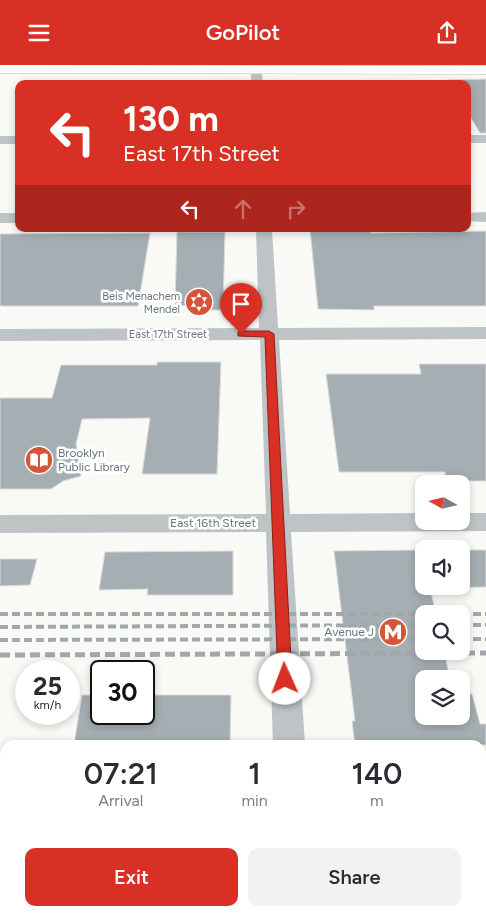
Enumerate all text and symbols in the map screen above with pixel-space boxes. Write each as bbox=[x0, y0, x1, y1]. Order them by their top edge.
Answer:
icon: menu bbox=[25, 19, 53, 47]
text: GoPilot bbox=[206, 19, 280, 46]
icon: share bbox=[433, 19, 461, 47]
text: 130 m bbox=[123, 98, 219, 140]
icon: left bbox=[40, 100, 105, 165]
text: East 17th Street bbox=[123, 140, 280, 167]
icon: left bbox=[176, 195, 204, 223]
icon: ahead bbox=[229, 195, 257, 223]
icon: right bbox=[282, 195, 310, 223]
pin bbox=[220, 283, 262, 334]
synagogue icon: Beis Menachem Mendel bbox=[184, 287, 214, 317]
place label: Beis Menachem Mendel bbox=[102, 290, 180, 316]
icon: arrive bbox=[227, 290, 255, 318]
street label: East 17th Street bbox=[129, 328, 207, 341]
library icon: Brooklyn Public Library bbox=[24, 445, 54, 475]
place label: Brooklyn Public Library bbox=[58, 446, 131, 474]
north arrow bbox=[415, 475, 470, 530]
map controls bbox=[415, 475, 470, 725]
street label: East 16th Street bbox=[170, 516, 256, 530]
button: sound bbox=[415, 540, 470, 595]
button: search bbox=[415, 605, 470, 660]
metro station icon: Avenue J bbox=[378, 617, 408, 647]
place label: Avenue J bbox=[324, 625, 374, 639]
position arrow bbox=[258, 652, 310, 704]
speed limit sign: 30 bbox=[90, 660, 155, 725]
button: layers bbox=[415, 670, 470, 725]
text: 25 bbox=[33, 671, 62, 701]
text: km/h bbox=[34, 698, 61, 712]
text: 07:21 bbox=[84, 755, 158, 792]
text: 1 bbox=[248, 755, 261, 792]
text: 140 bbox=[351, 755, 402, 792]
text: Arrival bbox=[98, 791, 143, 810]
text: min bbox=[241, 791, 268, 810]
text: m bbox=[370, 791, 384, 810]
button: Exit bbox=[25, 848, 238, 906]
button: Share bbox=[248, 848, 461, 906]

